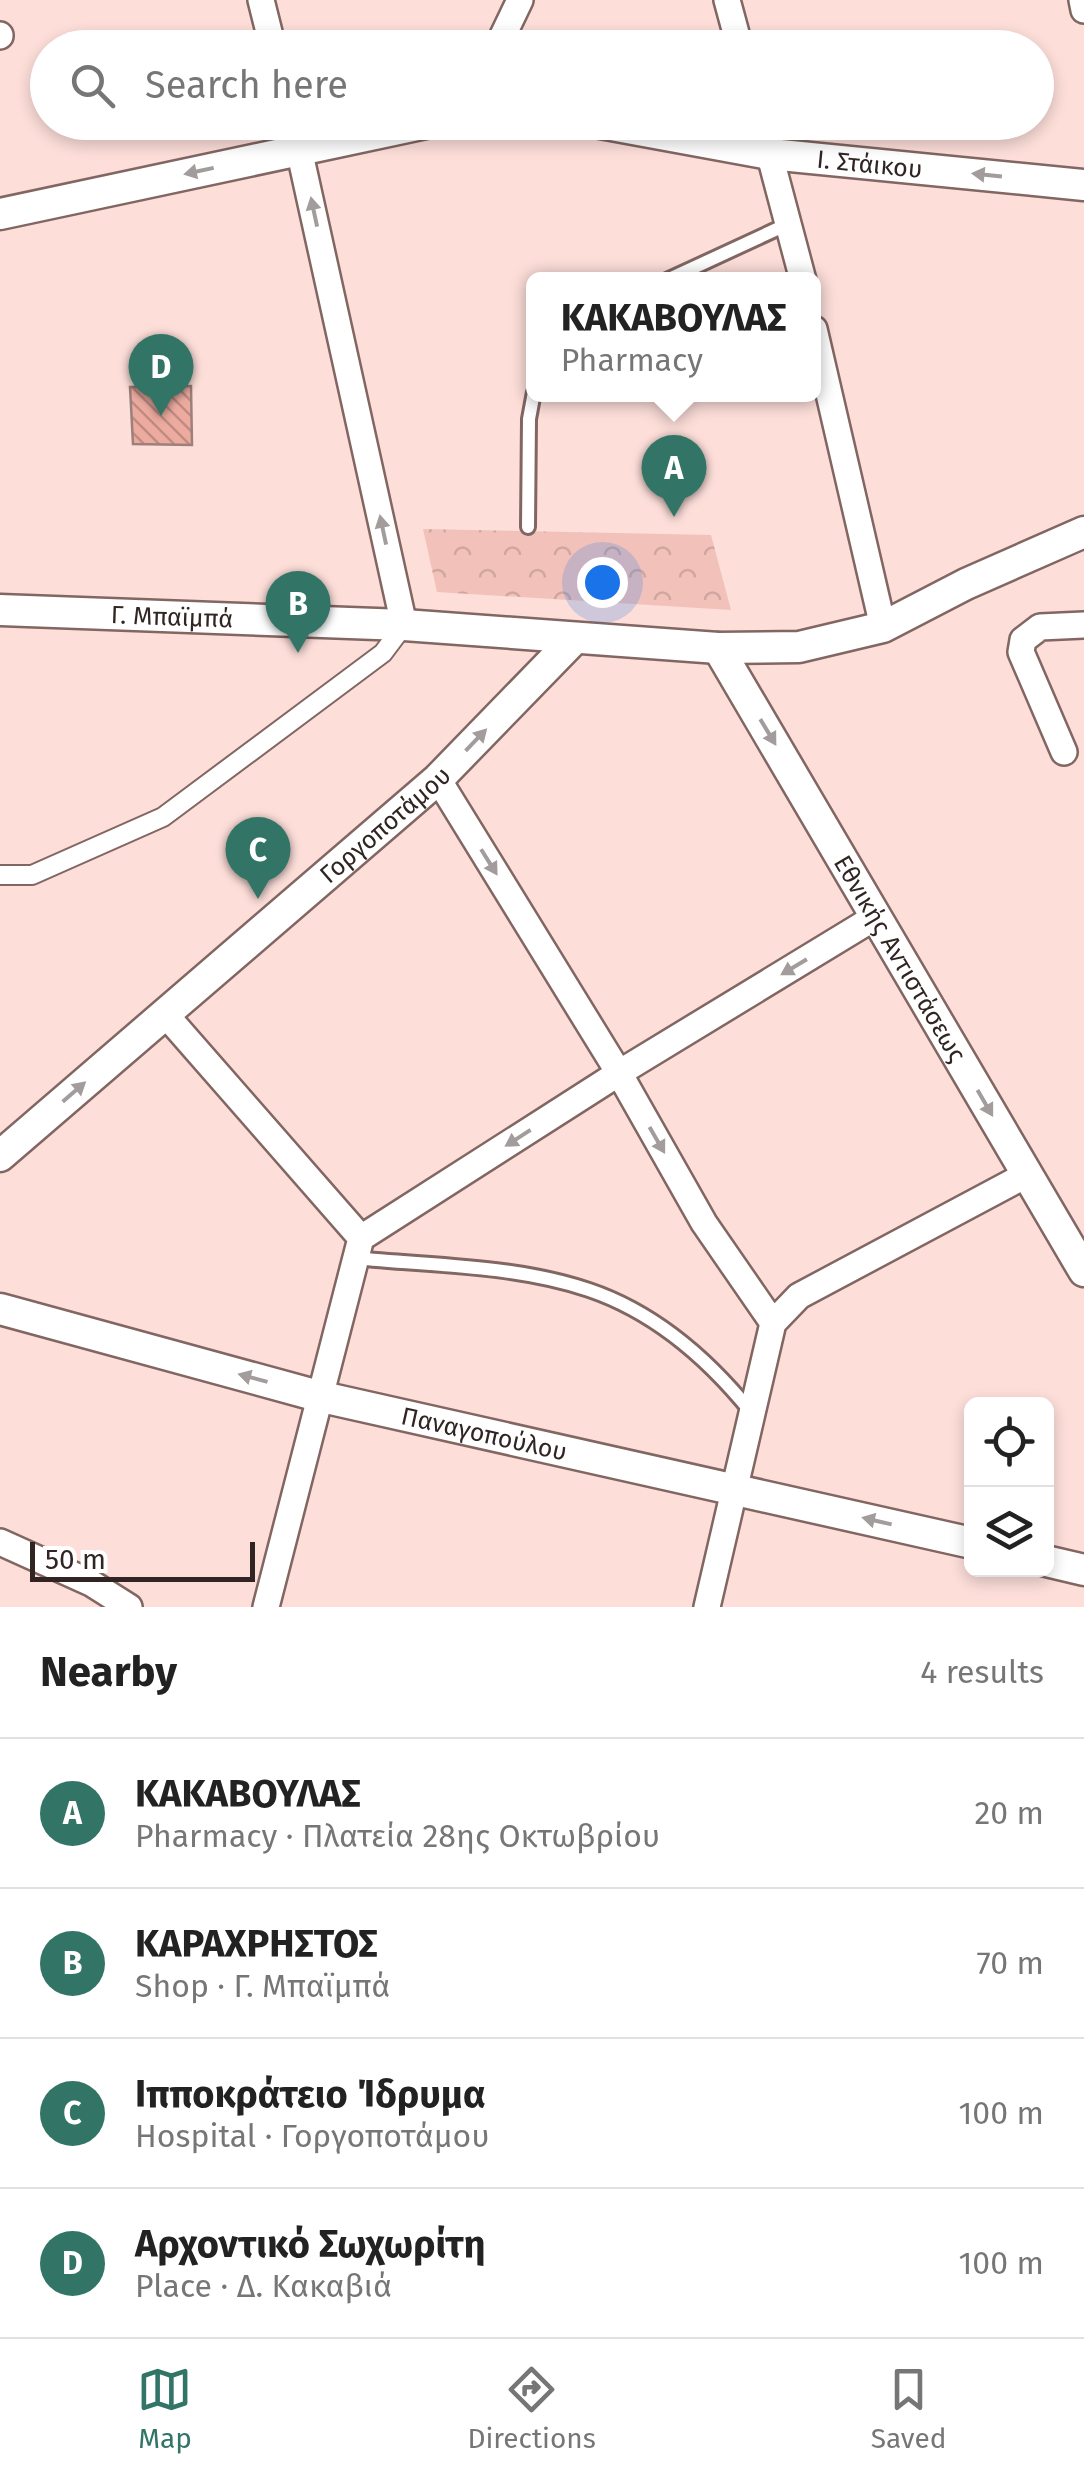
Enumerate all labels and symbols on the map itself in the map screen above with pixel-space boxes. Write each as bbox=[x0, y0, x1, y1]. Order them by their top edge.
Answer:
street label: Ι. Στάικου bbox=[815, 145, 924, 185]
one-way arrow bbox=[183, 164, 214, 180]
one-way arrow bbox=[971, 167, 1002, 183]
one-way arrow bbox=[305, 197, 321, 228]
pin: D bbox=[128, 334, 194, 416]
pin: A bbox=[642, 434, 706, 517]
one-way arrow bbox=[375, 514, 390, 545]
your location bbox=[577, 557, 628, 608]
pin: B bbox=[266, 570, 330, 653]
street label: Γ. Μπαϊμπά bbox=[110, 600, 234, 635]
one-way arrow bbox=[759, 718, 776, 746]
one-way arrow bbox=[464, 728, 487, 752]
street label: Γοργοποτάμου bbox=[314, 761, 458, 890]
pin: C bbox=[226, 816, 290, 899]
one-way arrow bbox=[480, 848, 497, 876]
street label: Εθνικής Αντιστάσεως bbox=[827, 850, 972, 1068]
one-way arrow bbox=[780, 958, 808, 975]
one-way arrow bbox=[61, 1082, 86, 1104]
one-way arrow bbox=[975, 1089, 993, 1117]
one-way arrow bbox=[648, 1126, 665, 1155]
one-way arrow bbox=[504, 1128, 531, 1146]
one-way arrow bbox=[237, 1370, 268, 1385]
street label: Παναγοπούλου bbox=[398, 1401, 570, 1468]
one-way arrow bbox=[861, 1513, 892, 1528]
scale bar bbox=[30, 1537, 255, 1582]

